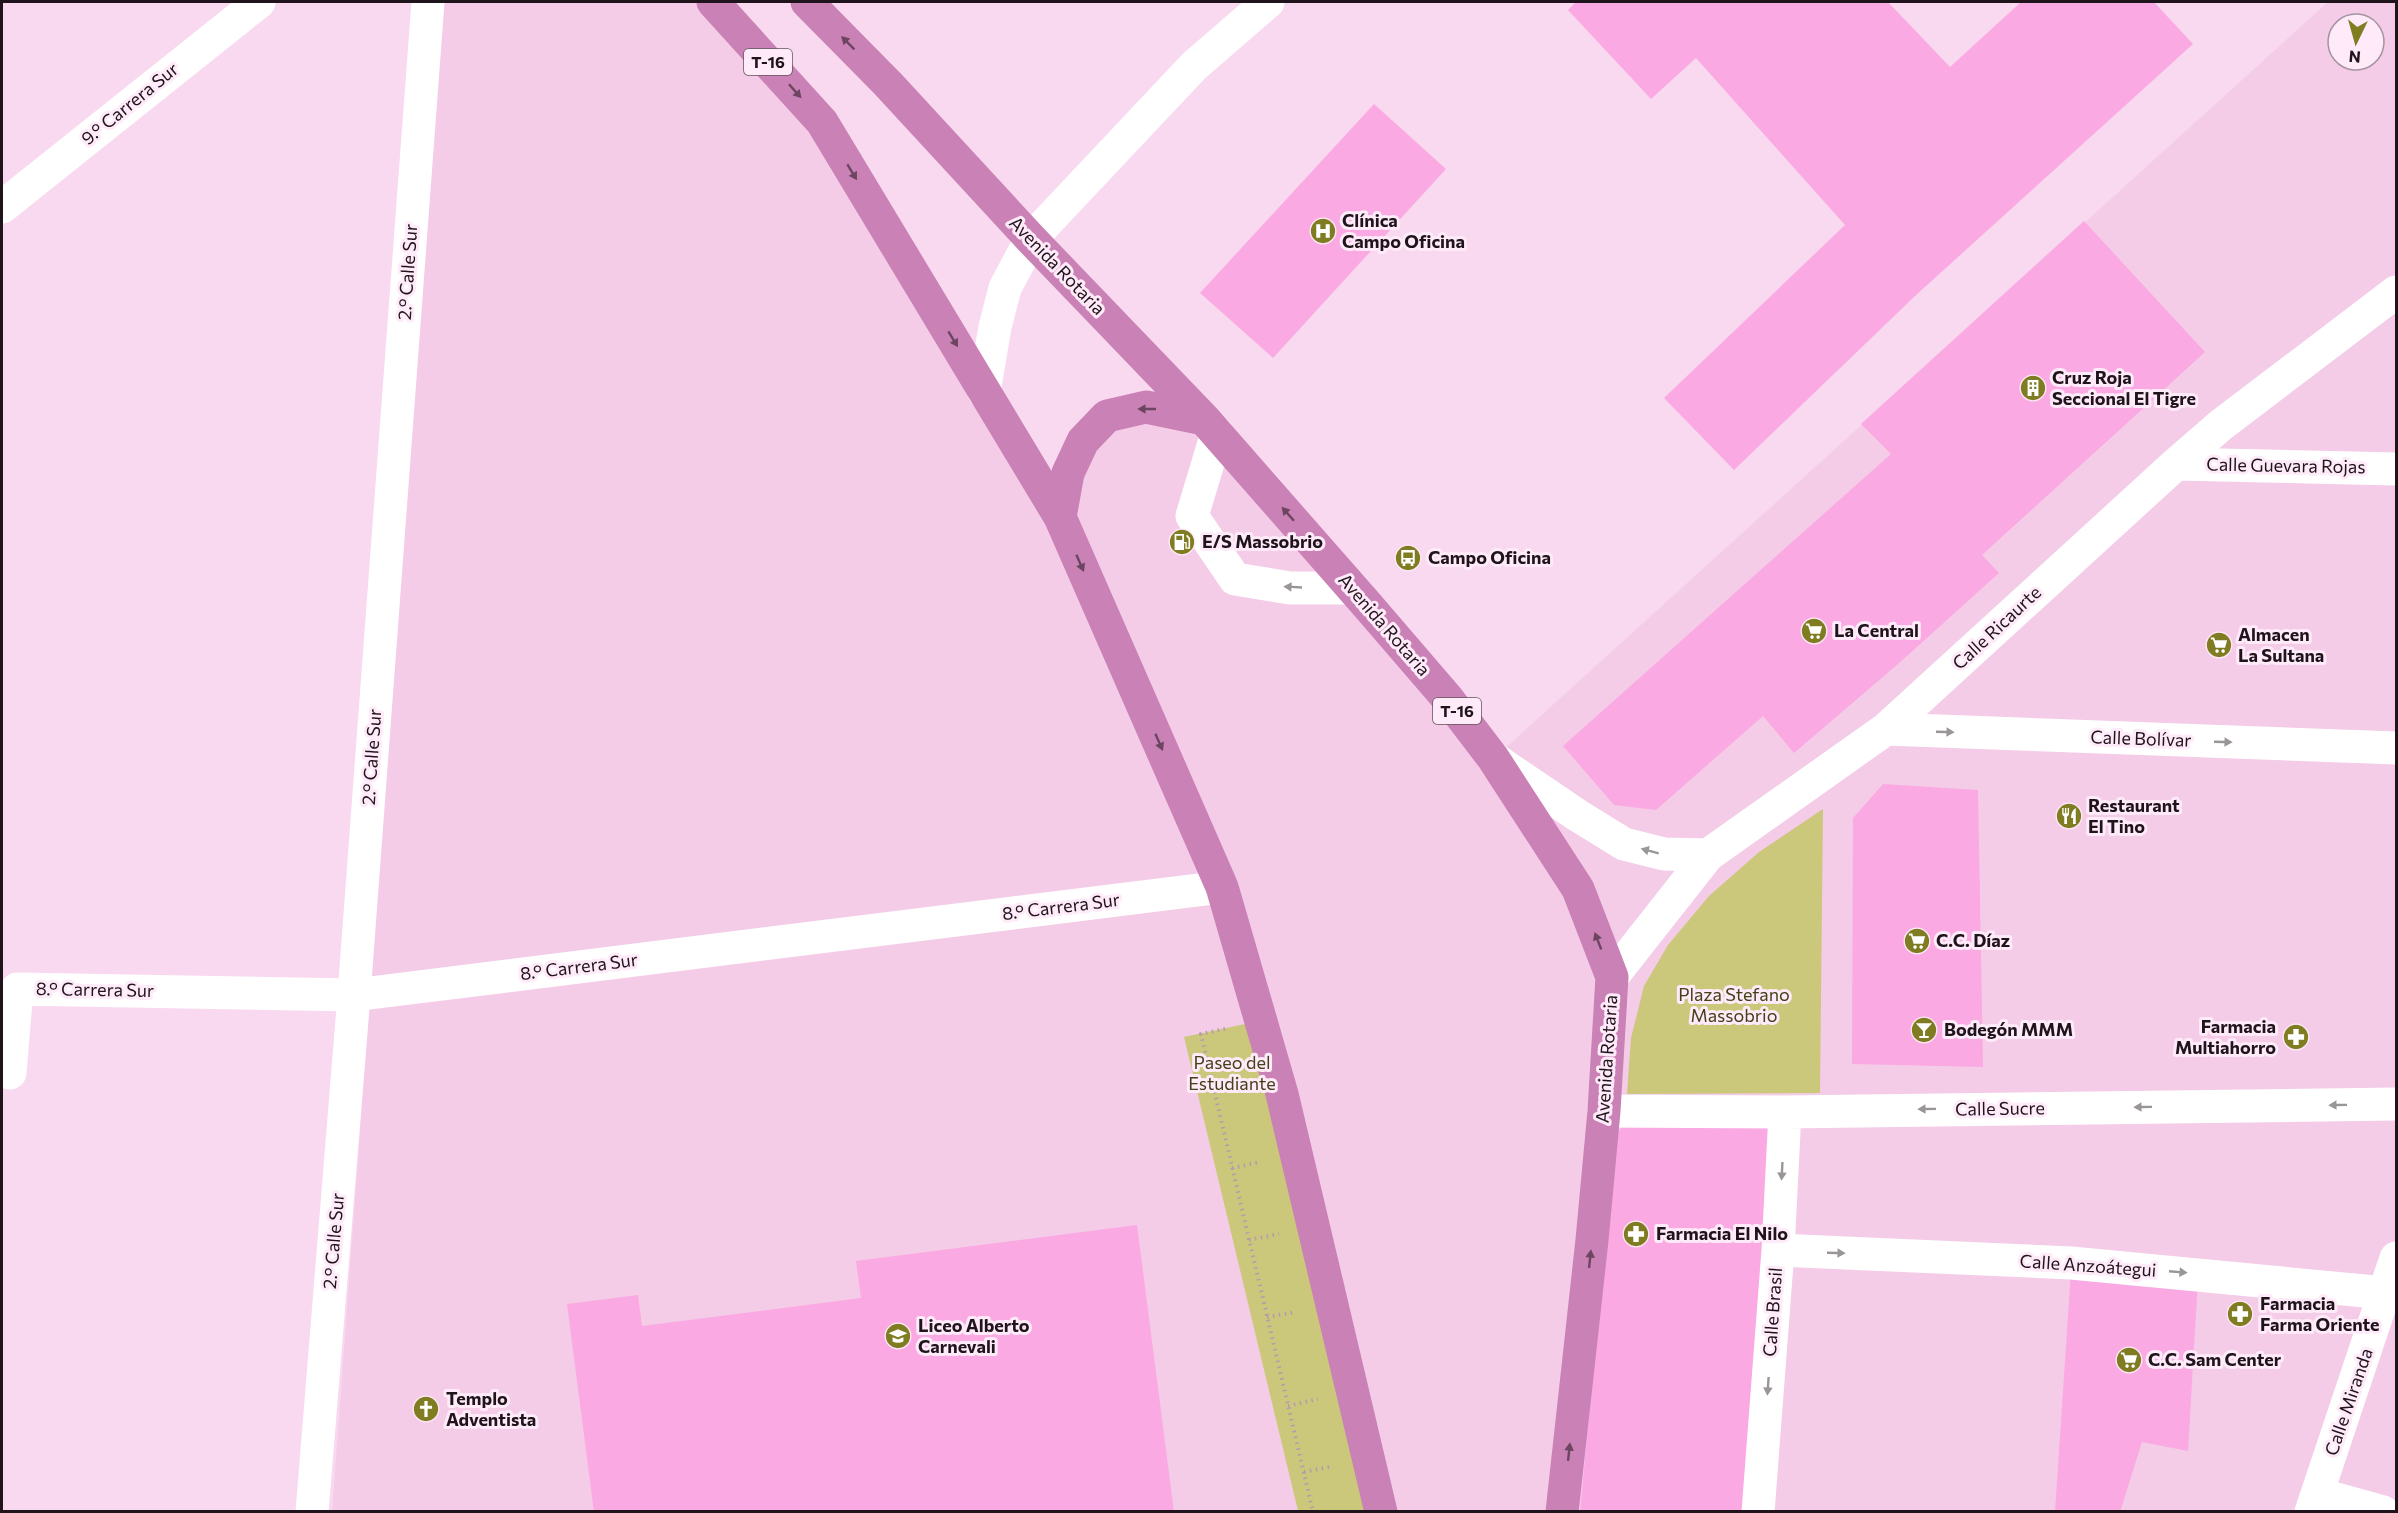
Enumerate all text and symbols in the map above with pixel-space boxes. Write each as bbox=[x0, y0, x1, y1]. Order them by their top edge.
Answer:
north arrow bbox=[2326, 12, 2386, 72]
one-way arrow bbox=[841, 36, 855, 50]
text: N bbox=[2348, 47, 2361, 67]
road number: T-16 bbox=[744, 49, 792, 75]
street label: 9.° Carrera Sur bbox=[76, 57, 182, 149]
one-way arrow bbox=[788, 84, 802, 99]
one-way arrow bbox=[847, 164, 858, 180]
place label: Clínica Campo Oficina bbox=[1342, 209, 1465, 252]
street label: Avenida Rotaria bbox=[1005, 211, 1110, 319]
hospital icon: Clínica Campo Oficina bbox=[1308, 216, 1338, 246]
street label: 2.° Calle Sur bbox=[393, 223, 421, 321]
one-way arrow bbox=[947, 331, 958, 347]
place label: Cruz Roja Seccional El Tigre bbox=[2052, 366, 2196, 409]
building icon: Cruz Roja Seccional El Tigre bbox=[2018, 373, 2048, 403]
one-way arrow bbox=[1137, 404, 1156, 414]
street label: Calle Guevara Rojas bbox=[2206, 453, 2366, 477]
one-way arrow bbox=[1281, 506, 1294, 522]
fuel station icon: E/S Massobrio bbox=[1167, 527, 1197, 557]
place label: E/S Massobrio bbox=[1202, 530, 1323, 552]
bus stop icon: Campo Oficina bbox=[1393, 543, 1423, 573]
place label: Campo Oficina bbox=[1428, 546, 1551, 568]
one-way arrow bbox=[1076, 554, 1085, 572]
street label: Avenida Rotaria bbox=[1334, 569, 1435, 680]
street label: Calle Ricaurte bbox=[1948, 581, 2045, 674]
one-way arrow bbox=[1284, 583, 1303, 592]
supermarket icon: La Central bbox=[1799, 616, 1829, 646]
place label: La Central bbox=[1834, 619, 1919, 641]
place label: Almacen La Sultana bbox=[2238, 623, 2324, 666]
supermarket icon: Almacen La Sultana bbox=[2204, 630, 2234, 660]
road number: T-16 bbox=[1433, 698, 1481, 724]
street label: 2.° Calle Sur bbox=[357, 708, 385, 806]
street label: Calle Bolívar bbox=[2090, 725, 2192, 751]
one-way arrow bbox=[1935, 727, 1954, 736]
one-way arrow bbox=[1154, 733, 1163, 750]
one-way arrow bbox=[2214, 737, 2233, 746]
place label: Restaurant El Tino bbox=[2088, 794, 2180, 837]
restaurant icon: Restaurant El Tino bbox=[2054, 801, 2084, 831]
one-way arrow bbox=[1640, 845, 1659, 855]
street label: 8.° Carrera Sur bbox=[1001, 888, 1121, 924]
supermarket icon: C.C. Díaz bbox=[1902, 926, 1932, 956]
place label: C.C. Díaz bbox=[1936, 929, 2010, 951]
one-way arrow bbox=[1593, 932, 1603, 950]
street label: 8.° Carrera Sur bbox=[519, 948, 639, 984]
street label: 8.° Carrera Sur bbox=[36, 977, 154, 1001]
park label: Plaza Stefano Massobrio bbox=[1678, 983, 1790, 1026]
street label: Avenida Rotaria bbox=[1591, 994, 1621, 1124]
bar icon: Bodegón MMM bbox=[1909, 1015, 1939, 1045]
place label: Farmacia Multiahorro bbox=[2175, 1015, 2276, 1058]
place label: Bodegón MMM bbox=[1944, 1018, 2073, 1040]
pharmacy icon: Farmacia Multiahorro bbox=[2281, 1022, 2311, 1052]
park label: Paseo del Estudiante bbox=[1188, 1051, 1276, 1094]
street label: Calle Sucre bbox=[1955, 1096, 2045, 1120]
one-way arrow bbox=[2329, 1100, 2348, 1110]
one-way arrow bbox=[2134, 1102, 2153, 1112]
one-way arrow bbox=[1918, 1104, 1937, 1114]
one-way arrow bbox=[1778, 1161, 1787, 1180]
street label: 2.° Calle Sur bbox=[318, 1192, 348, 1290]
pharmacy icon: Farmacia El Nilo bbox=[1621, 1219, 1651, 1249]
place label: Farmacia El Nilo bbox=[1656, 1222, 1788, 1244]
one-way arrow bbox=[1827, 1248, 1846, 1257]
one-way arrow bbox=[1585, 1249, 1595, 1268]
street label: Calle Anzoátegui bbox=[2019, 1249, 2157, 1281]
street label: Calle Brasil bbox=[1758, 1267, 1786, 1357]
one-way arrow bbox=[2168, 1267, 2187, 1277]
place label: Farmacia Farma Oriente bbox=[2260, 1292, 2380, 1335]
pharmacy icon: Farmacia Farma Oriente bbox=[2225, 1299, 2255, 1329]
place label: Liceo Alberto Carnevali bbox=[918, 1314, 1030, 1357]
school or university icon: Liceo Alberto Carnevali bbox=[883, 1321, 913, 1351]
supermarket icon: C.C. Sam Center bbox=[2114, 1345, 2144, 1375]
street label: Calle Miranda bbox=[2319, 1345, 2377, 1458]
place label: C.C. Sam Center bbox=[2148, 1348, 2282, 1370]
one-way arrow bbox=[1763, 1377, 1772, 1396]
place label: Templo Adventista bbox=[446, 1387, 536, 1430]
church icon: Templo Adventista bbox=[411, 1394, 441, 1424]
one-way arrow bbox=[1564, 1443, 1573, 1462]

